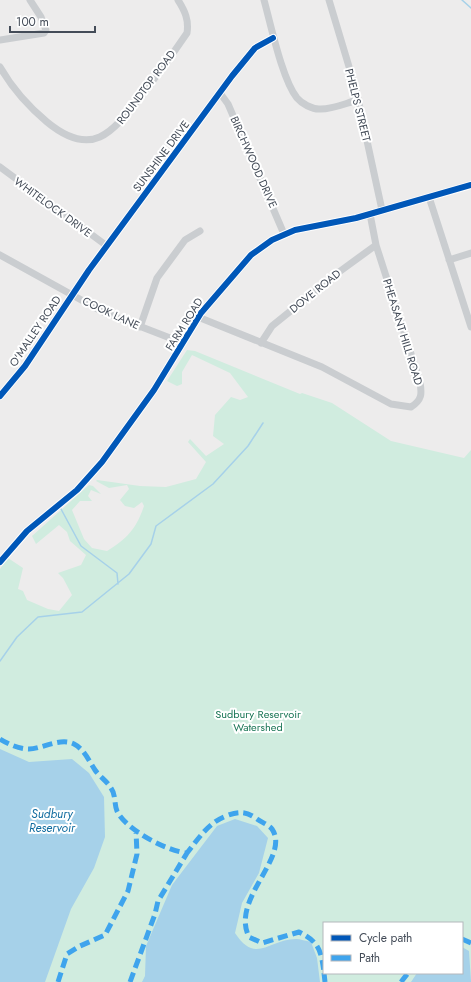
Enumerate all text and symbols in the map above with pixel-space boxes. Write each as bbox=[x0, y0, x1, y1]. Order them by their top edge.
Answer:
scale bar bbox=[10, 8, 95, 34]
text: 100 m bbox=[16, 13, 49, 31]
street label: ROUNDTOP ROAD bbox=[113, 46, 180, 127]
street label: PHELPS STREET bbox=[341, 67, 375, 143]
street label: BIRCHWOOD DRIVE bbox=[227, 114, 281, 210]
street label: SUNSHINE DRIVE bbox=[129, 117, 193, 195]
street label: WHITELOCK DRIVE bbox=[11, 173, 95, 241]
street label: DOVE ROAD bbox=[286, 265, 344, 317]
street label: PHEASANT HILL ROAD bbox=[379, 277, 427, 388]
street label: O'MALLEY ROAD bbox=[5, 292, 65, 370]
street label: COOK LANE bbox=[80, 293, 142, 333]
street label: FARM ROAD bbox=[161, 294, 207, 354]
park label: Sudbury Reservoir Watershed bbox=[215, 706, 301, 735]
water label: Sudbury Reservoir bbox=[29, 805, 76, 837]
legend bbox=[323, 922, 463, 974]
text: Cycle path bbox=[359, 929, 412, 947]
text: Path bbox=[359, 949, 380, 967]

